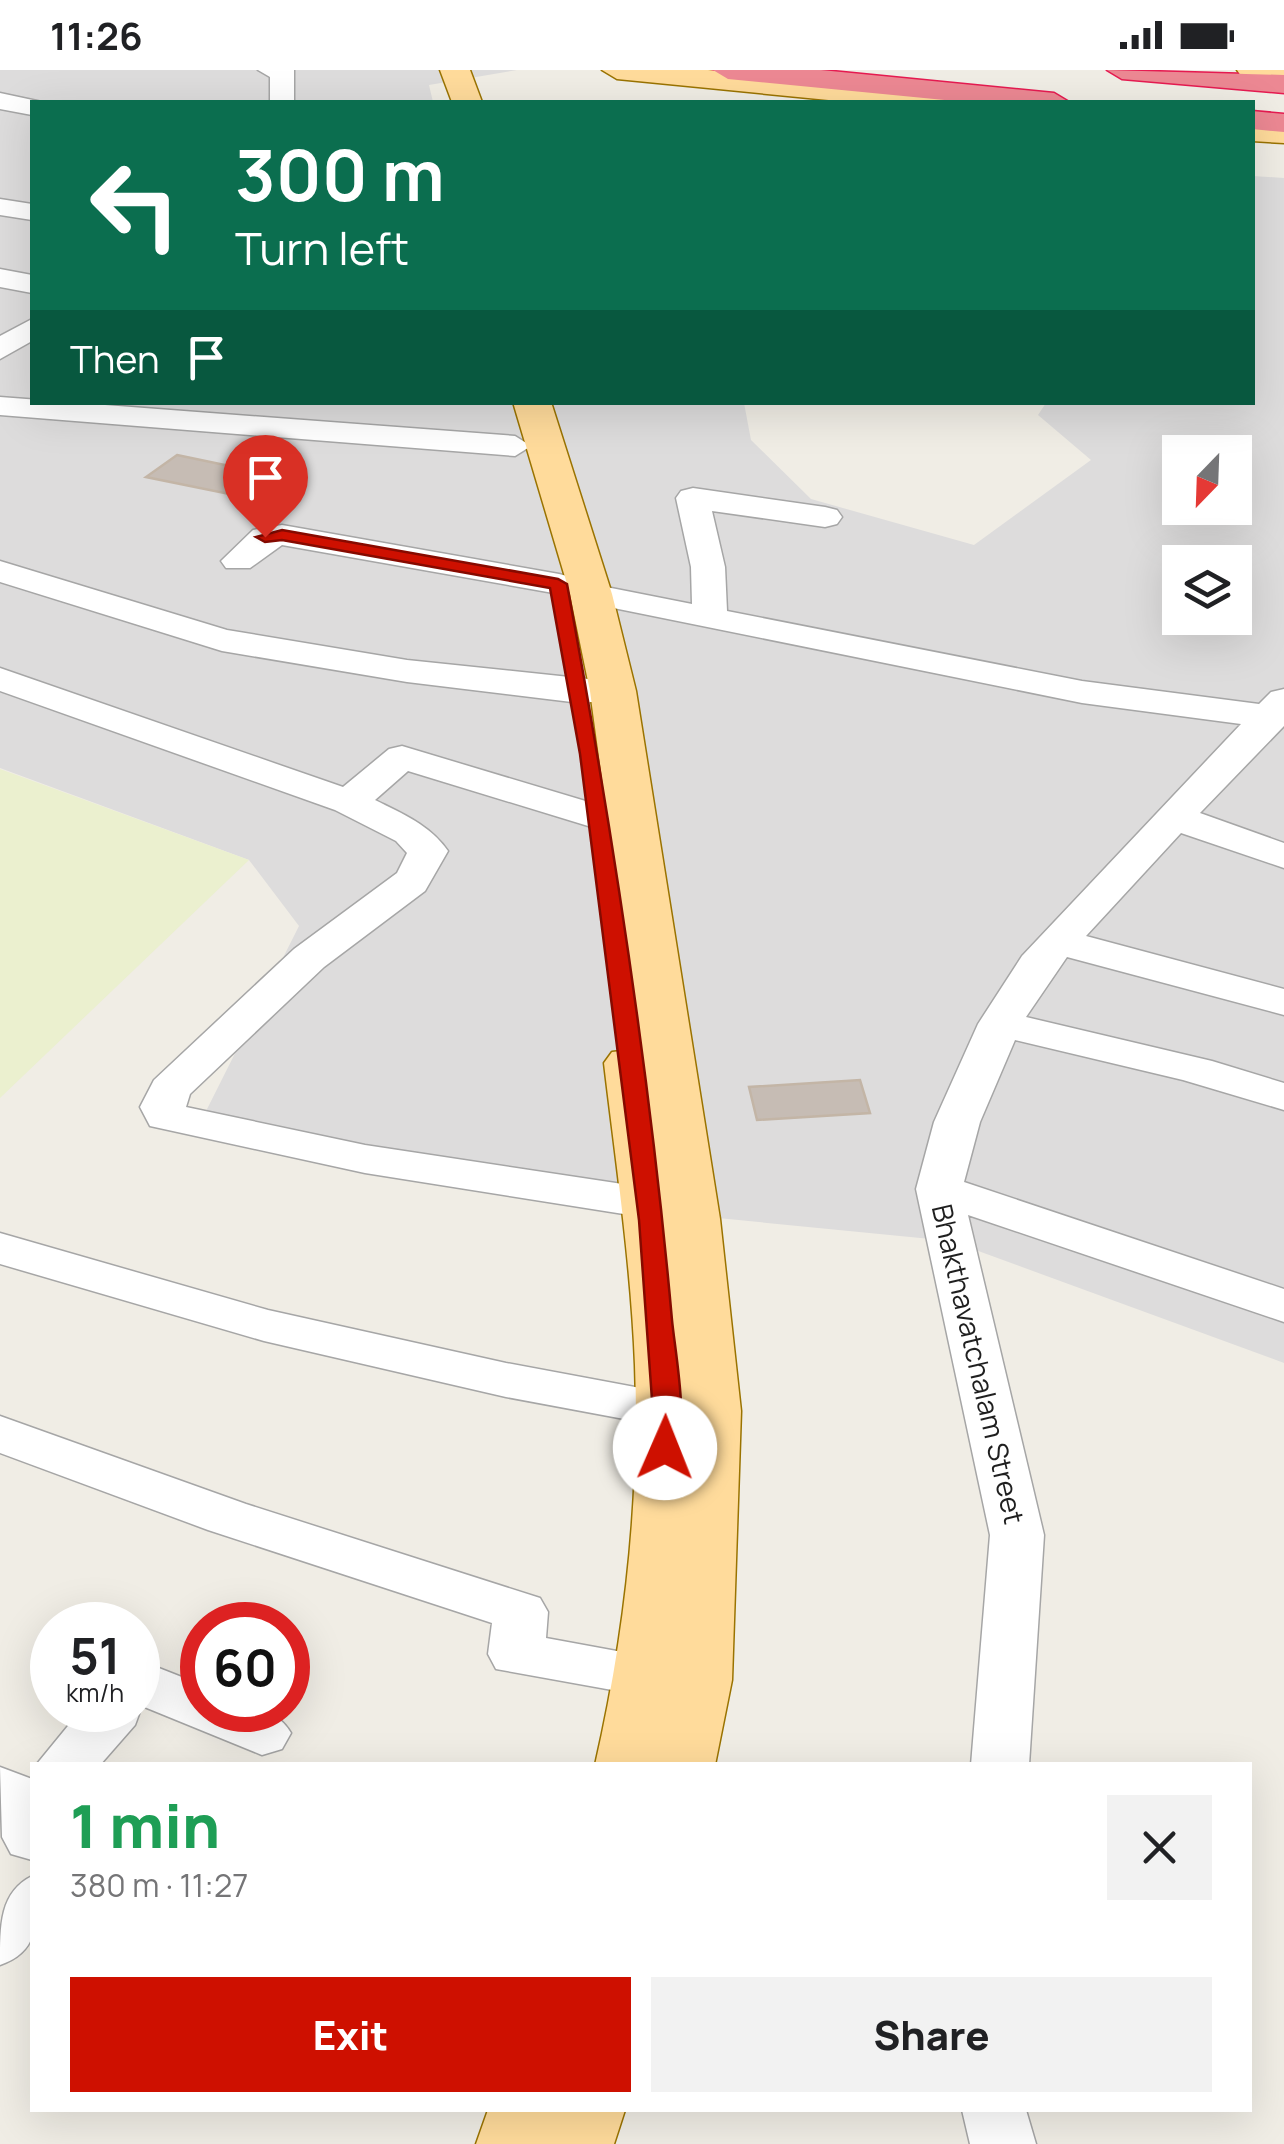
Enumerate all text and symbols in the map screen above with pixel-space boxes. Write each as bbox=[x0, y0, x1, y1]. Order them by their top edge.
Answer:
text: 11:26 bbox=[50, 9, 143, 61]
text: 300 m bbox=[235, 126, 445, 222]
icon: left bbox=[70, 140, 200, 270]
text: Turn left bbox=[235, 217, 409, 279]
icon: arrive bbox=[179, 330, 234, 385]
text: Then bbox=[70, 332, 159, 384]
pin bbox=[223, 435, 308, 538]
north arrow bbox=[1162, 435, 1252, 525]
map controls bbox=[1162, 435, 1252, 635]
icon: arrive bbox=[238, 450, 293, 505]
button: layers bbox=[1162, 545, 1252, 635]
street label: Bhakthavatchalam Street bbox=[924, 1200, 1034, 1527]
position arrow bbox=[613, 1396, 717, 1500]
speed limit sign: 60 bbox=[180, 1602, 310, 1732]
text: 51 bbox=[69, 1621, 121, 1689]
text: km/h bbox=[66, 1675, 124, 1710]
text: 1 min bbox=[70, 1784, 220, 1866]
button: close bbox=[1107, 1795, 1212, 1900]
text: 380 m · 11:27 bbox=[70, 1863, 248, 1907]
button: Exit bbox=[70, 1977, 631, 2092]
button: Share bbox=[651, 1977, 1212, 2092]

